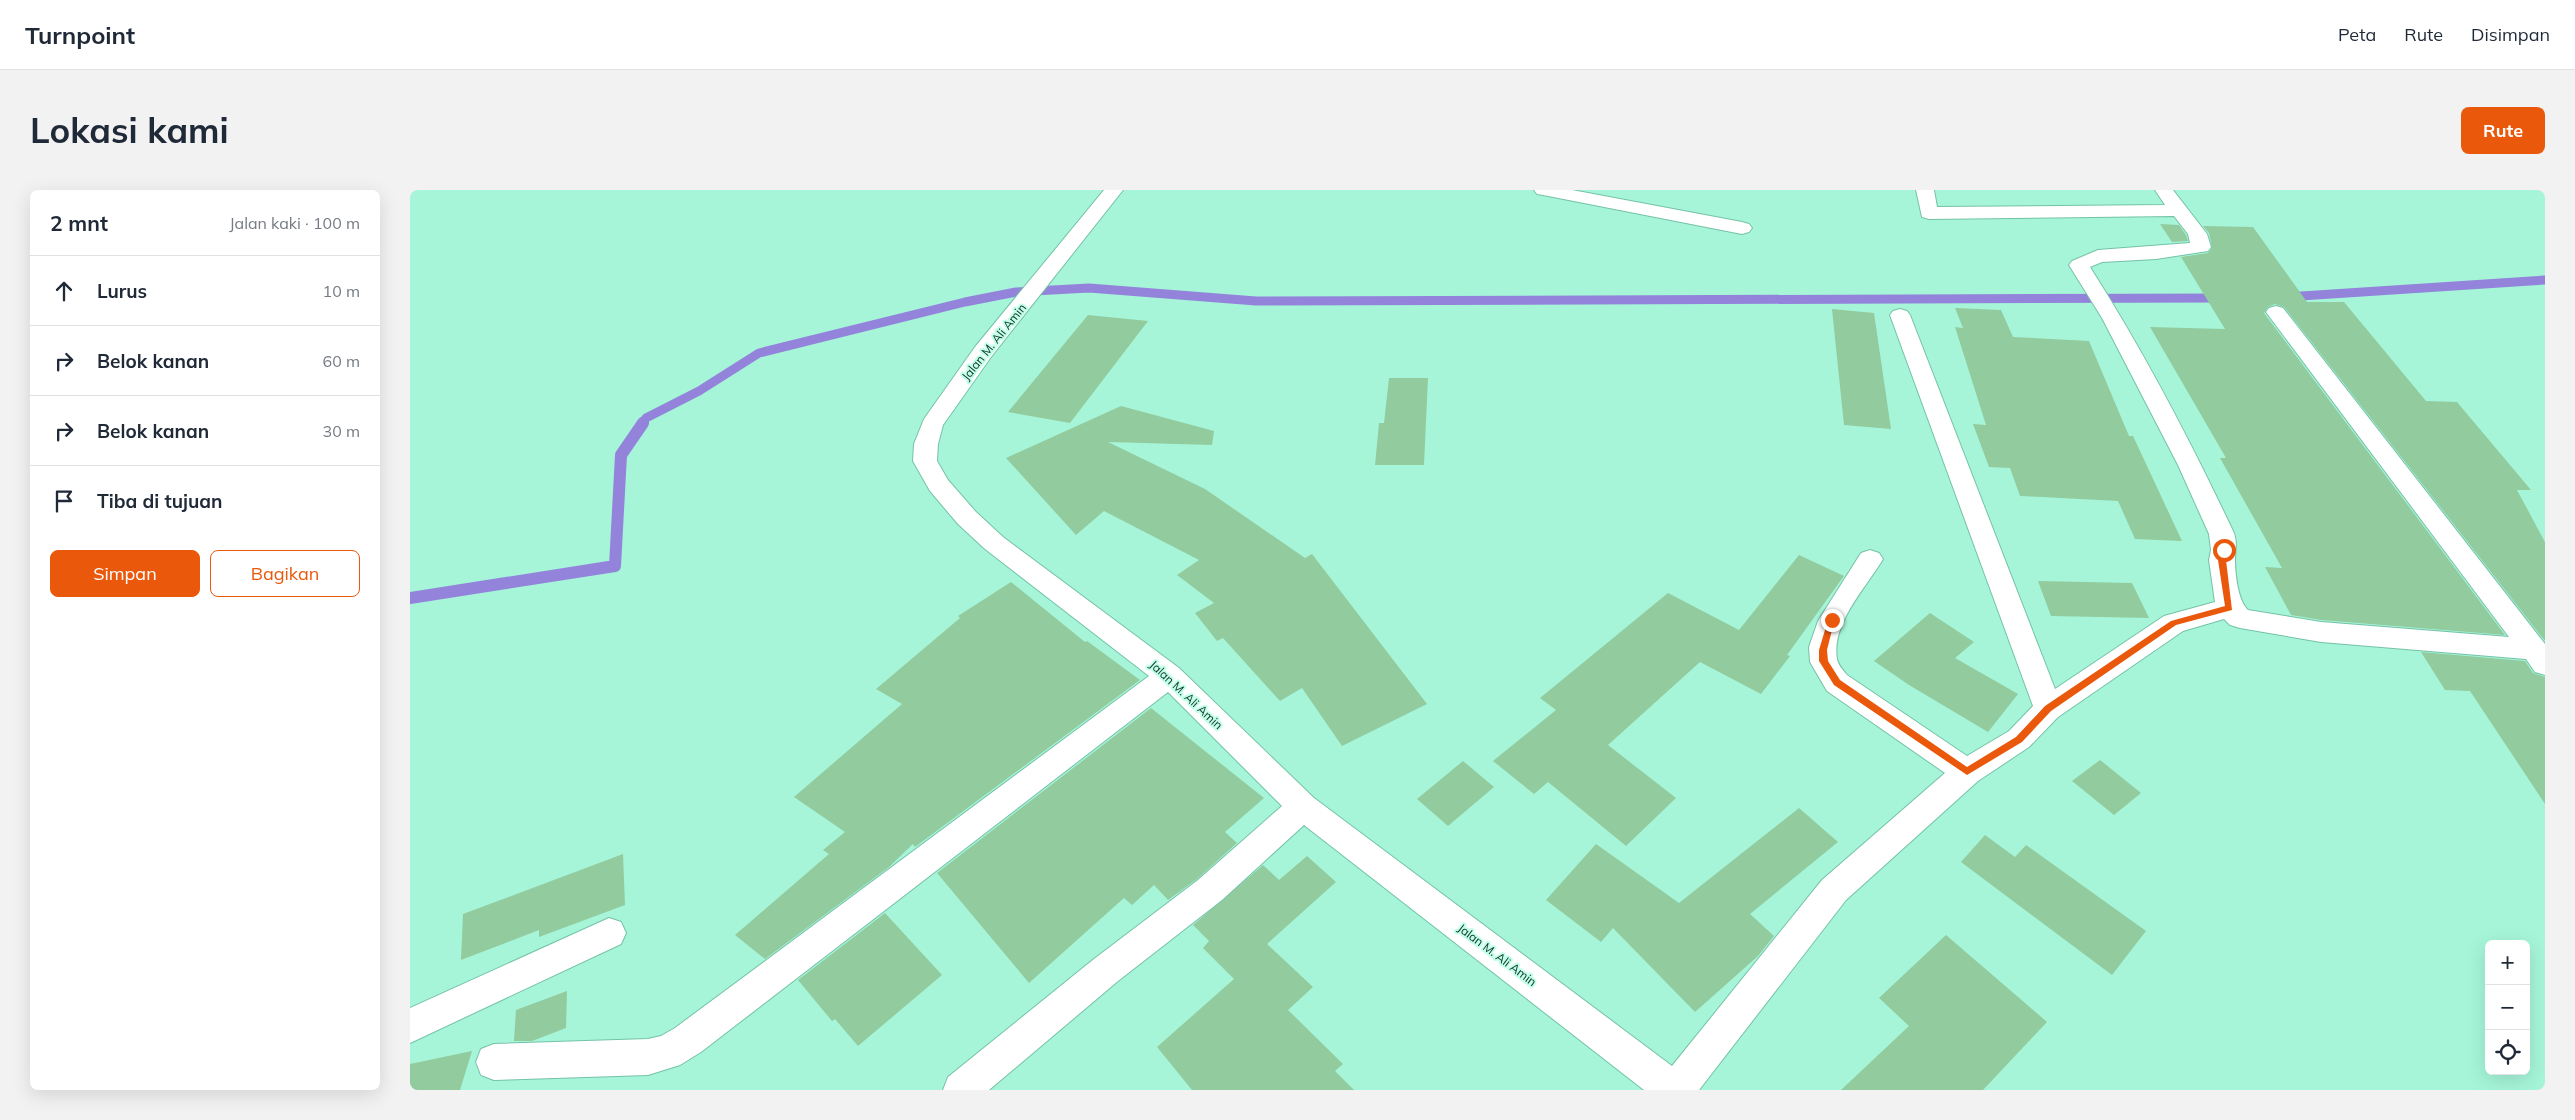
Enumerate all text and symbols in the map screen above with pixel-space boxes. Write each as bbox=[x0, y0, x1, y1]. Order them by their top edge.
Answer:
text: Turnpoint bbox=[25, 20, 135, 50]
text: Peta bbox=[2338, 23, 2376, 46]
text: Rute bbox=[2404, 23, 2443, 46]
text: Disimpan bbox=[2471, 23, 2550, 46]
button: Rute bbox=[2461, 107, 2545, 154]
text: Lokasi kami bbox=[30, 108, 229, 152]
text: 2 mnt bbox=[50, 210, 108, 236]
text: Jalan kaki · 100 m bbox=[229, 213, 360, 233]
icon: ahead bbox=[50, 277, 78, 305]
text: Lurus bbox=[97, 279, 147, 303]
text: 10 m bbox=[323, 281, 360, 301]
street label: Jalan M. Ali Amin bbox=[958, 300, 1029, 383]
icon: right bbox=[50, 347, 78, 375]
text: Belok kanan bbox=[97, 349, 209, 373]
text: 60 m bbox=[323, 351, 360, 371]
icon: right bbox=[50, 417, 78, 445]
text: Belok kanan bbox=[97, 419, 209, 443]
text: 30 m bbox=[323, 421, 360, 441]
icon: arrive bbox=[50, 487, 78, 515]
text: Tiba di tujuan bbox=[97, 489, 222, 513]
route start bbox=[2213, 539, 2236, 562]
button: Simpan bbox=[50, 550, 200, 597]
button: Bagikan bbox=[210, 550, 360, 597]
route end bbox=[1821, 609, 1844, 632]
street label: Jalan M. Ali Amin bbox=[1147, 657, 1226, 732]
street label: Jalan M. Ali Amin bbox=[1455, 920, 1540, 989]
map controls bbox=[2485, 940, 2530, 1075]
button: + bbox=[2485, 940, 2530, 985]
button: − bbox=[2485, 985, 2530, 1030]
button: locate bbox=[2485, 1030, 2530, 1075]

